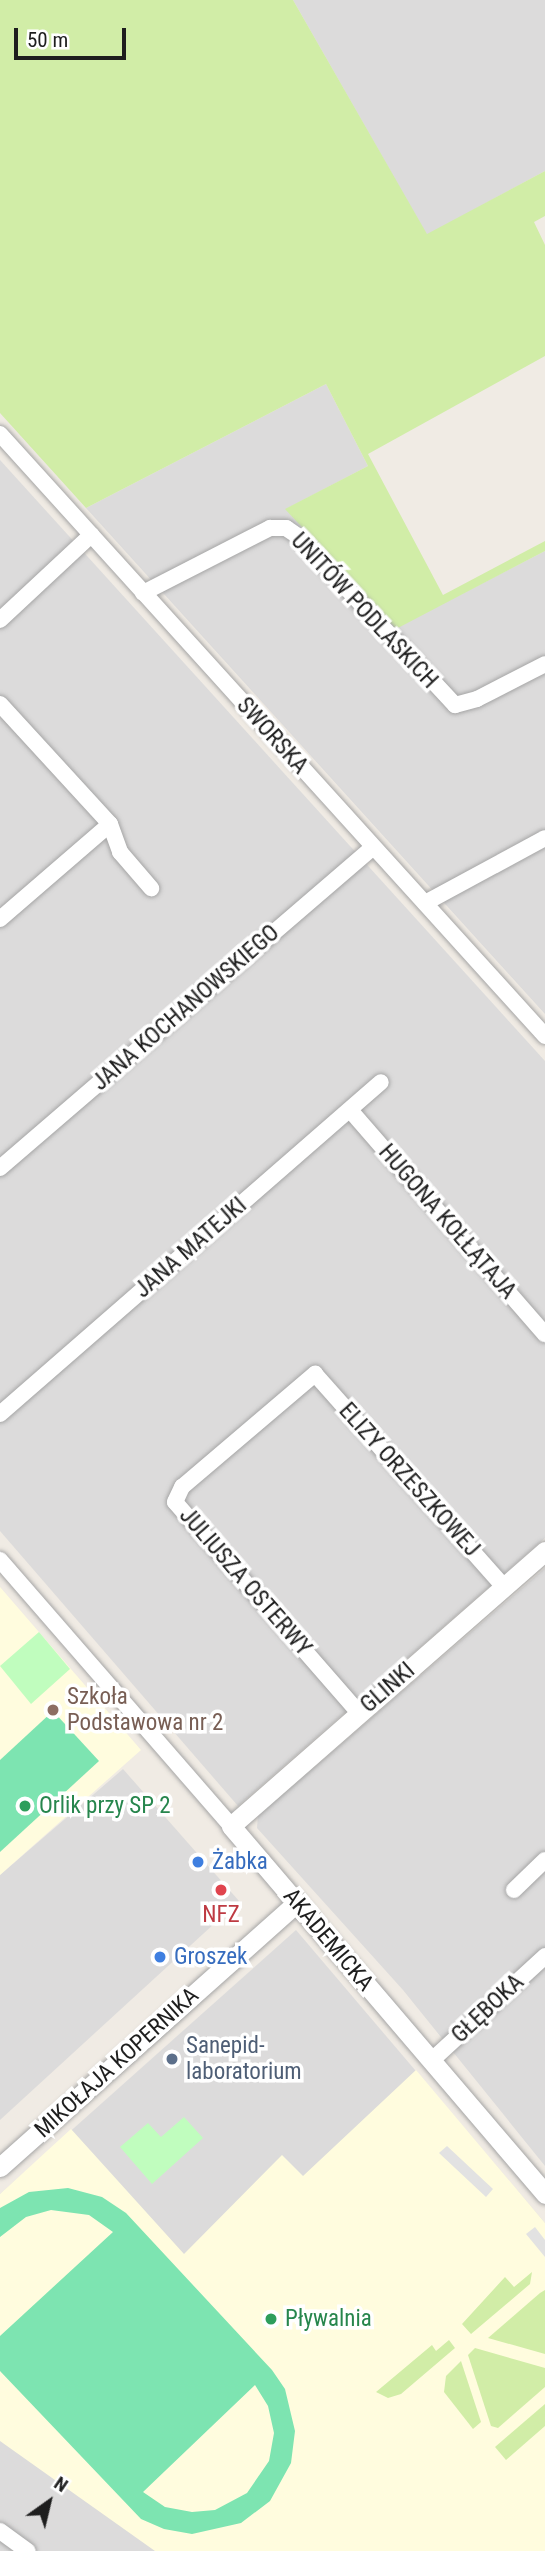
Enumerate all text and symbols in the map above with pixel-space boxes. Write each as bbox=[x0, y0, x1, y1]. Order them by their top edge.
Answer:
scale bar bbox=[18, 14, 130, 58]
text: 50 m bbox=[27, 28, 68, 52]
street label: UNITÓW PODLASKICH bbox=[285, 528, 443, 694]
street label: SWORSKA bbox=[231, 692, 313, 780]
street label: JANA KOCHANOWSKIEGO bbox=[87, 919, 285, 1097]
street label: HUGONA KOŁŁĄTAJA bbox=[372, 1139, 522, 1305]
street label: JANA MATEJKI bbox=[129, 1192, 253, 1304]
street label: ELIZY ORZESZKOWEJ bbox=[333, 1398, 485, 1562]
street label: JULIUSZA OSTERWY bbox=[173, 1502, 317, 1662]
street label: GLINKI bbox=[355, 1657, 421, 1719]
place label: Szkoła Podstawowa nr 2 bbox=[67, 1683, 223, 1737]
marker: Szkoła Podstawowa nr 2 bbox=[45, 1702, 61, 1718]
place label: Orlik przy SP 2 bbox=[39, 1792, 171, 1820]
marker: Orlik przy SP 2 bbox=[17, 1798, 33, 1814]
place label: Żabka bbox=[212, 1848, 268, 1876]
marker: Żabka bbox=[190, 1854, 206, 1870]
marker: NFZ bbox=[213, 1882, 229, 1898]
street label: AKADEMICKA bbox=[277, 1883, 379, 1997]
place label: NFZ bbox=[202, 1901, 240, 1929]
place label: Groszek bbox=[174, 1943, 247, 1971]
marker: Groszek bbox=[152, 1949, 168, 1965]
street label: GŁĘBOKA bbox=[446, 1969, 530, 2049]
street label: MIKOŁAJA KOPERNIKA bbox=[29, 1982, 205, 2144]
place label: Sanepid- laboratorium bbox=[186, 2032, 302, 2086]
marker: Sanepid- laboratorium bbox=[164, 2051, 180, 2067]
place label: Pływalnia bbox=[285, 2305, 372, 2333]
marker: Pływalnia bbox=[263, 2311, 279, 2327]
north arrow bbox=[14, 2467, 84, 2537]
text: N bbox=[50, 2471, 72, 2497]

